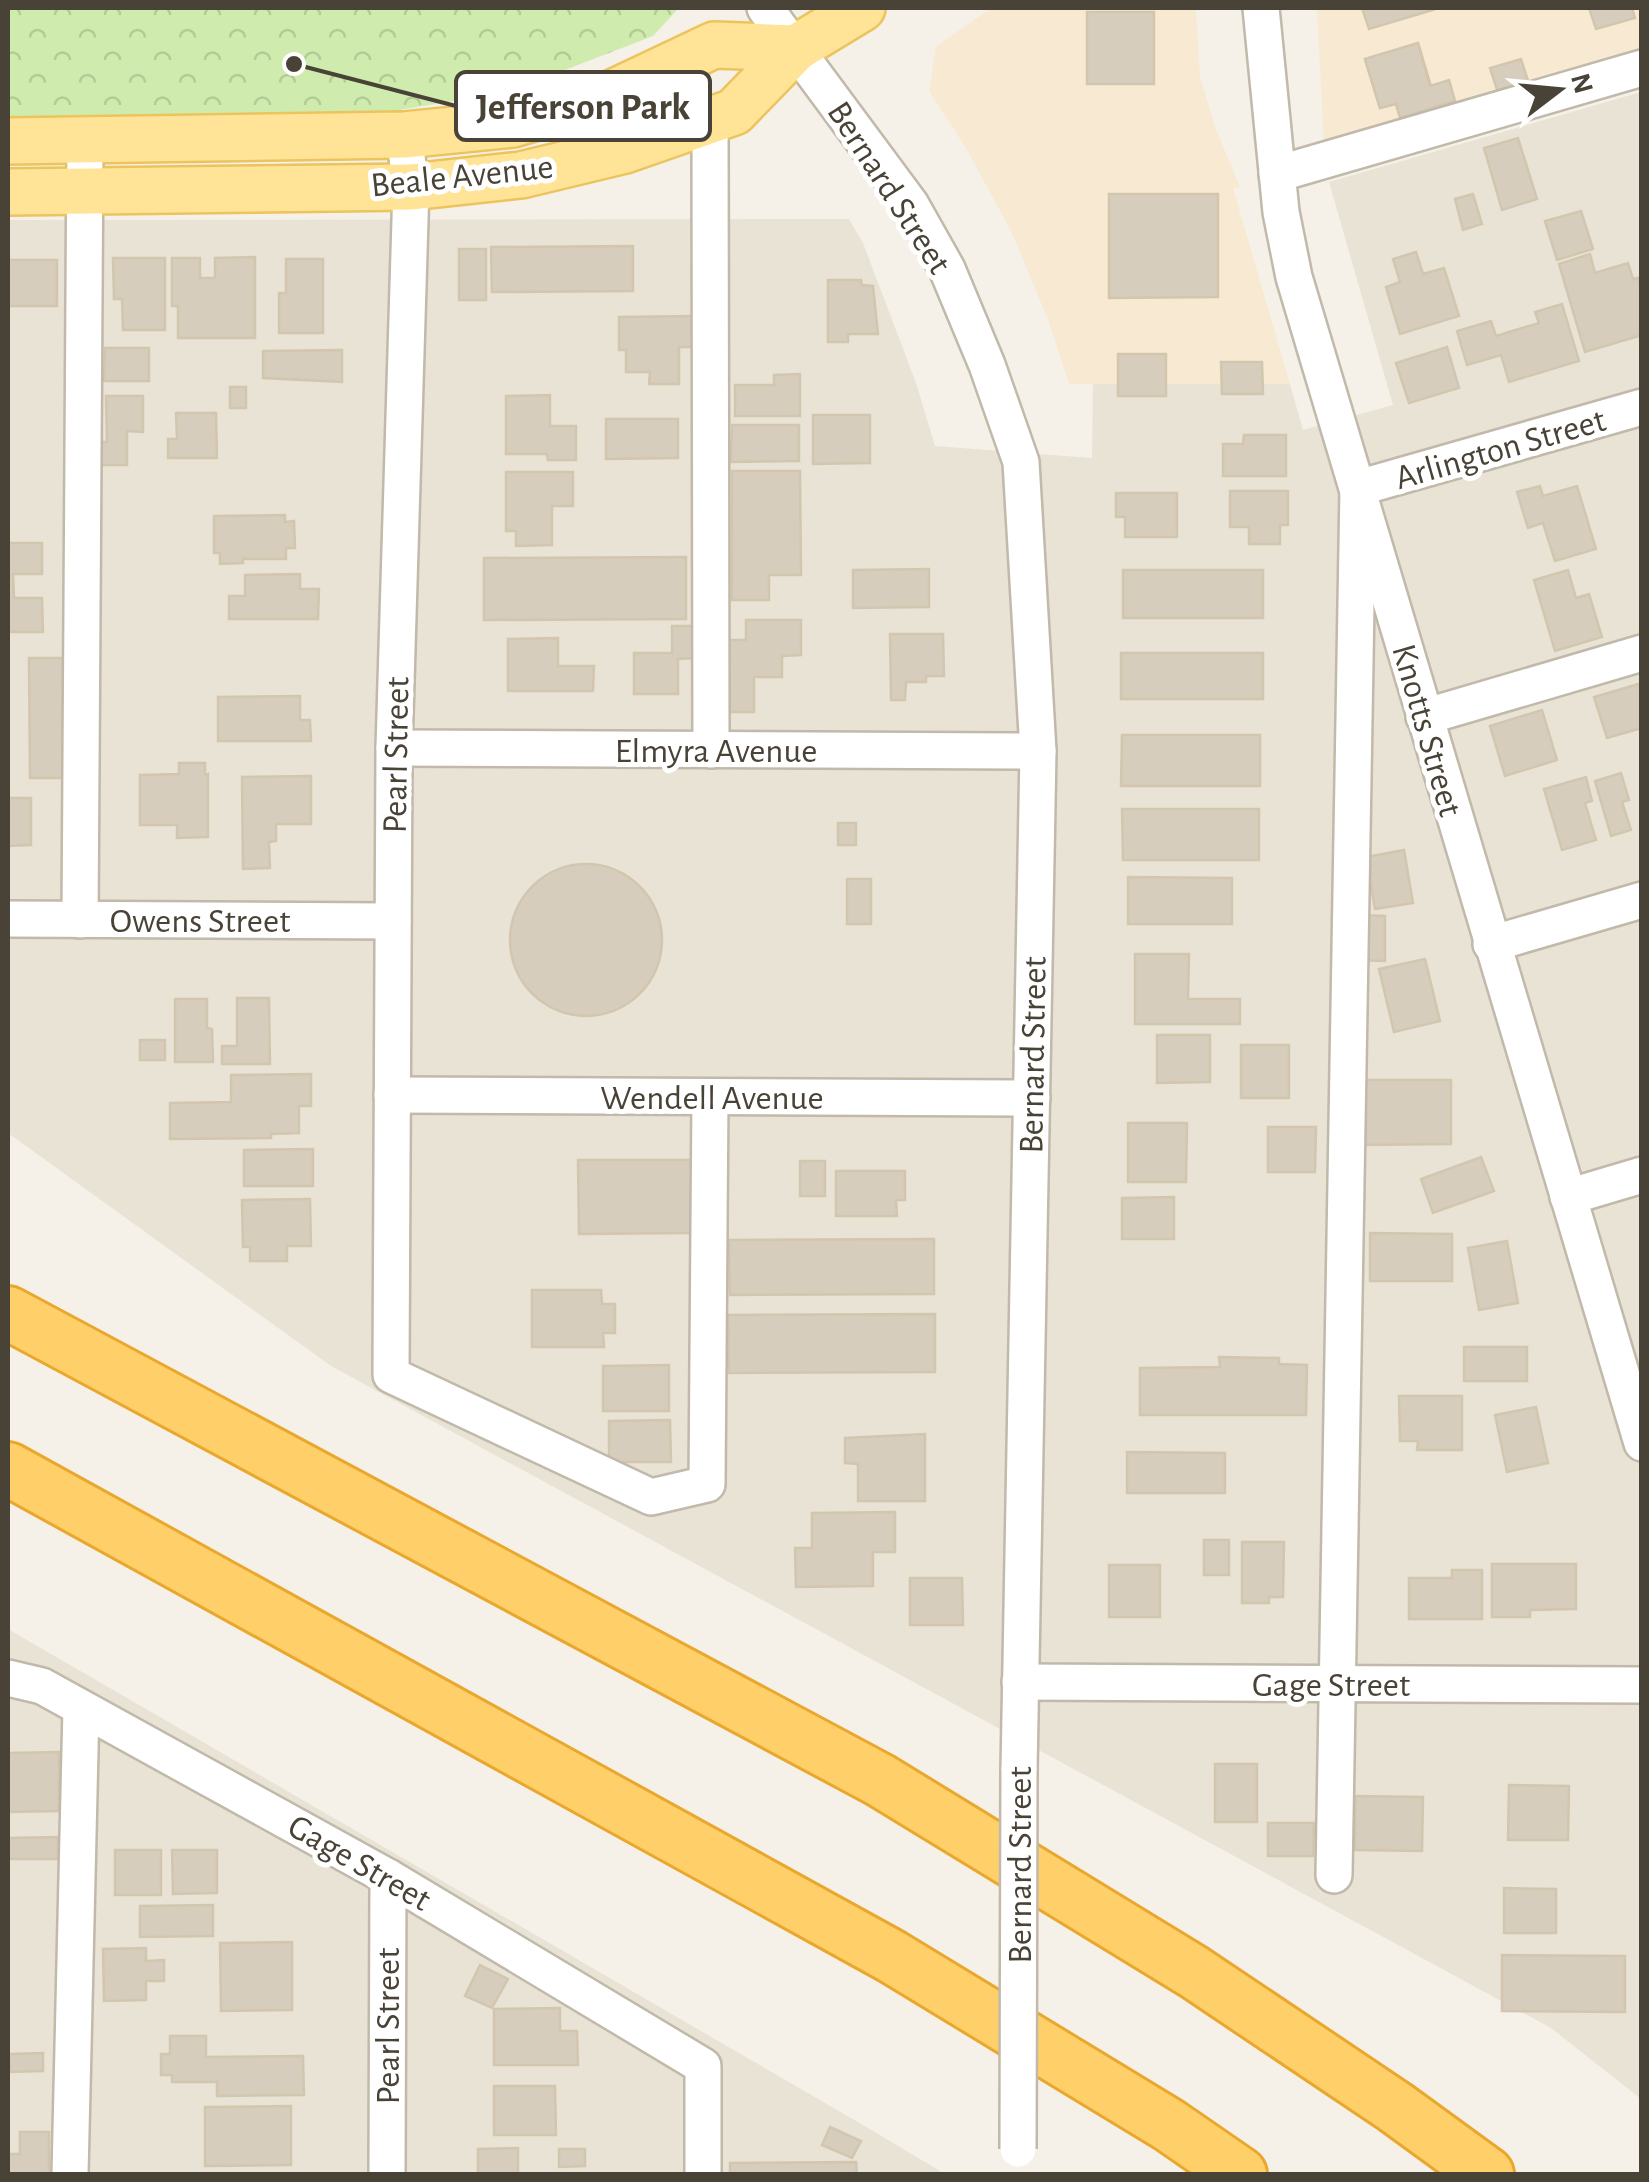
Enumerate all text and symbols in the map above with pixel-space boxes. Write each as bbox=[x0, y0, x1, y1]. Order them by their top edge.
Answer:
north arrow bbox=[1509, 40, 1609, 140]
text: N bbox=[1565, 70, 1597, 97]
callout: Jefferson Park bbox=[456, 72, 710, 140]
text: Jefferson Park bbox=[476, 89, 690, 127]
street label: Bernard Street bbox=[820, 96, 957, 280]
street label: Beale Avenue bbox=[369, 150, 555, 203]
street label: Arlington Street bbox=[1391, 403, 1610, 496]
street label: Knotts Street bbox=[1385, 640, 1468, 821]
street label: Pearl Street bbox=[378, 676, 415, 834]
street label: Elmyra Avenue bbox=[615, 734, 817, 769]
street label: Owens Street bbox=[110, 904, 290, 939]
street label: Bernard Street bbox=[1014, 956, 1053, 1154]
street label: Wendell Avenue bbox=[600, 1081, 824, 1116]
street label: Gage Street bbox=[1252, 1668, 1410, 1703]
street label: Bernard Street bbox=[1003, 1766, 1038, 1964]
street label: Gage Street bbox=[282, 1809, 436, 1918]
street label: Pearl Street bbox=[371, 1948, 406, 2104]

